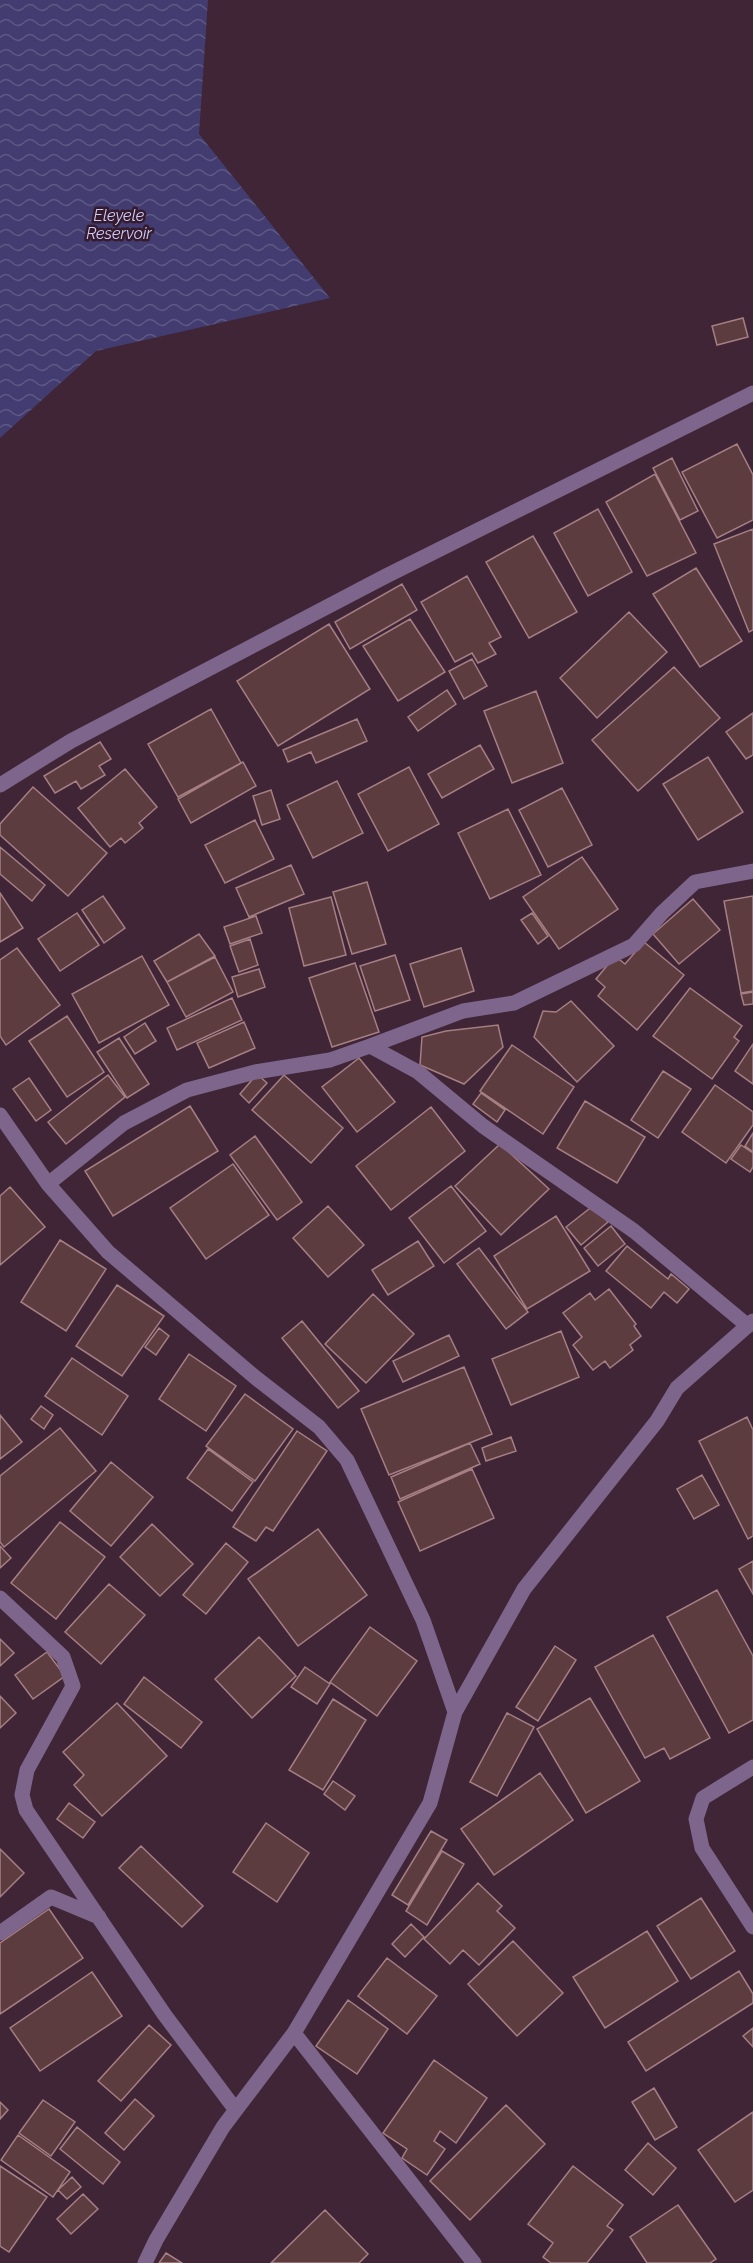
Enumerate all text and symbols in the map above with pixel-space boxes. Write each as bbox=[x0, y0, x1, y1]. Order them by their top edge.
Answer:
water label: Eleyele Reservoir bbox=[86, 206, 152, 243]

